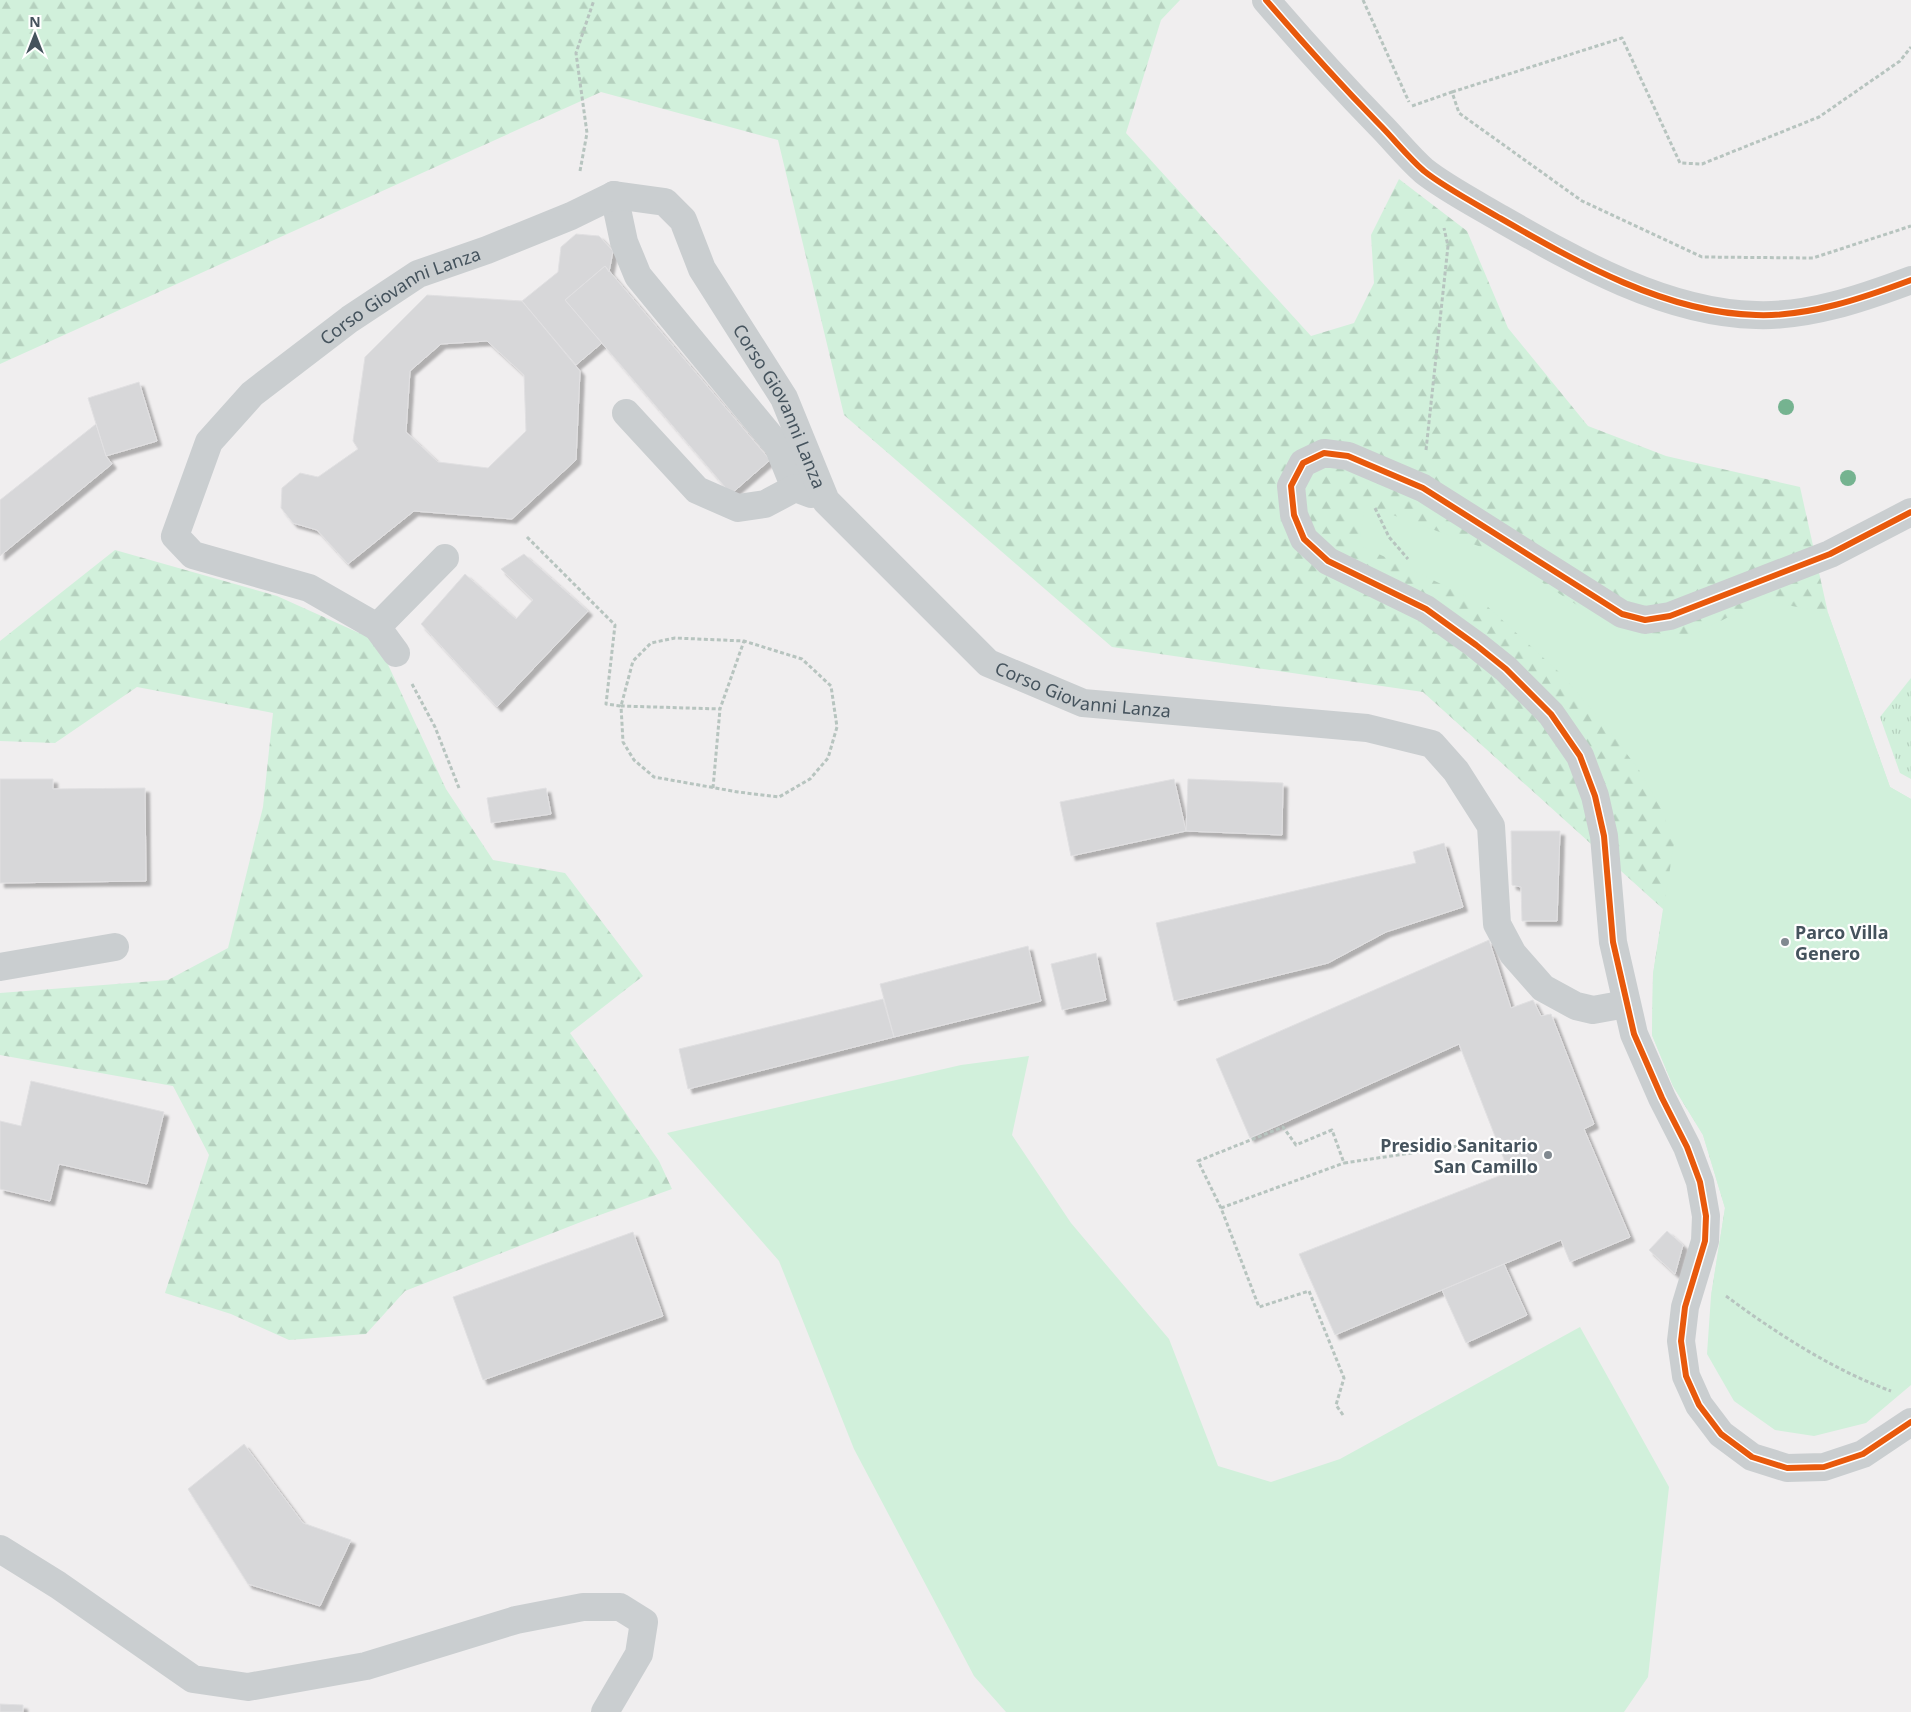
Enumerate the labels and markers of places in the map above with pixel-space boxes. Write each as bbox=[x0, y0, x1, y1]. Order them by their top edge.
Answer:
place label: Parco Villa Genero bbox=[1795, 920, 1888, 965]
marker: Parco Villa Genero bbox=[1779, 936, 1791, 948]
place label: Presidio Sanitario San Camillo bbox=[1380, 1133, 1538, 1178]
marker: Presidio Sanitario San Camillo bbox=[1542, 1149, 1554, 1161]

